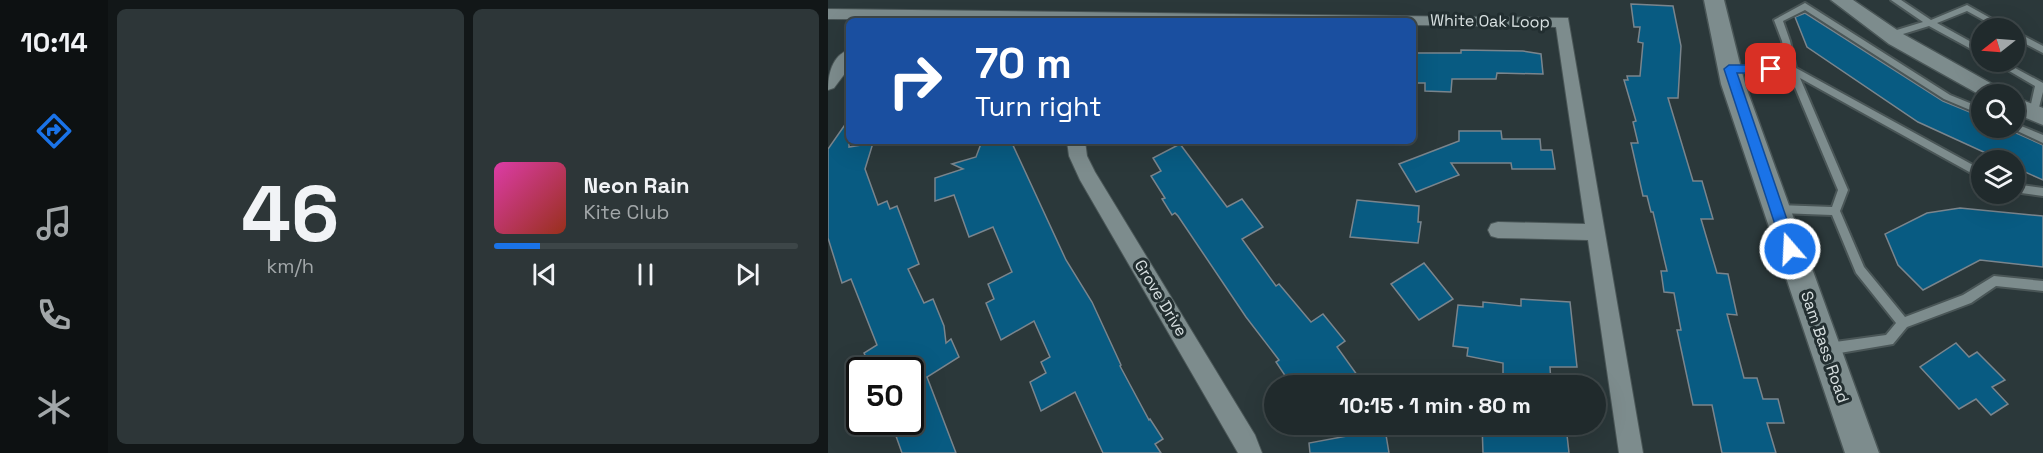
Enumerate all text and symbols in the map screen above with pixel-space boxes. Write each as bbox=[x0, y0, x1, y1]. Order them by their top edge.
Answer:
street label: White Oak Loop bbox=[1430, 9, 1550, 33]
north arrow bbox=[1971, 18, 2025, 72]
map controls bbox=[1971, 18, 2025, 204]
text: 10:14 bbox=[20, 25, 88, 60]
text: 70 m bbox=[975, 37, 1072, 90]
icon: right bbox=[876, 42, 954, 120]
pin bbox=[1745, 43, 1796, 94]
icon: arrive bbox=[1754, 52, 1787, 85]
button: search bbox=[1971, 84, 2025, 138]
text: Turn right bbox=[975, 89, 1102, 124]
icon: directions bbox=[33, 110, 75, 152]
button: layers bbox=[1971, 150, 2025, 204]
text: 46 bbox=[241, 164, 339, 264]
text: Neon Rain bbox=[584, 171, 690, 199]
text: Kite Club bbox=[584, 199, 669, 225]
icon: music bbox=[33, 202, 75, 244]
position arrow bbox=[1758, 217, 1822, 281]
text: km/h bbox=[266, 253, 314, 279]
street label: Grove Drive bbox=[1130, 256, 1192, 340]
icon: previous bbox=[528, 258, 561, 291]
icon: pause bbox=[629, 258, 662, 291]
icon: next bbox=[731, 258, 764, 291]
street label: Sam Bass Road bbox=[1796, 288, 1854, 406]
icon: phone bbox=[33, 294, 75, 336]
speed limit sign: 50 bbox=[846, 357, 924, 435]
icon: climate bbox=[33, 386, 75, 428]
text: 10:15 · 1 min · 80 m bbox=[1339, 391, 1531, 419]

